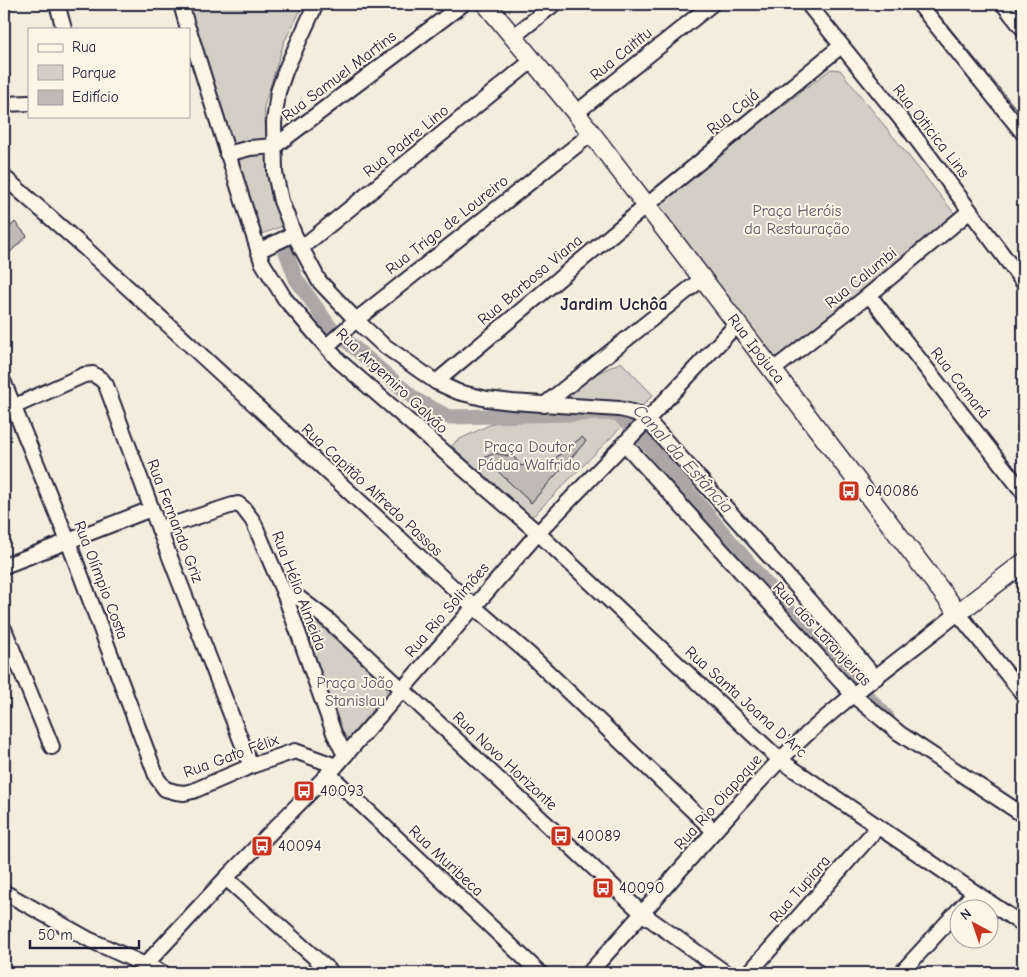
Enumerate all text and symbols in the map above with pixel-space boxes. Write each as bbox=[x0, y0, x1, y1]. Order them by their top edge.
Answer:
street label: Rua Caititu bbox=[587, 24, 655, 84]
street label: Rua Samuel Martins bbox=[278, 27, 400, 125]
legend bbox=[28, 28, 190, 118]
text: Rua bbox=[72, 38, 96, 56]
text: Parque bbox=[72, 64, 117, 82]
street label: Rua Oiticica Lins bbox=[889, 81, 973, 181]
street label: Rua Cajá bbox=[703, 86, 763, 138]
text: Edifício bbox=[72, 88, 119, 106]
street label: Rua Padre Lino bbox=[360, 101, 452, 181]
street label: Rua Trigo de Loureiro bbox=[382, 172, 512, 278]
park label: Praça Heróis da Restauração bbox=[744, 202, 850, 238]
street label: Rua Barbosa Viana bbox=[474, 231, 586, 329]
street label: Rua Calumbi bbox=[822, 244, 900, 312]
district label: Jardim Uchôa bbox=[560, 294, 668, 315]
street label: Rua Ipojuca bbox=[724, 310, 788, 387]
street label: Rua Argemiro Galvão bbox=[332, 325, 452, 437]
street label: Rua Camará bbox=[927, 344, 993, 422]
water label: Canal da Estância bbox=[629, 400, 737, 518]
street label: Rua Capitão Alfredo Passos bbox=[298, 420, 446, 560]
park label: Praça Doutor Pádua Walfrido bbox=[478, 438, 580, 474]
street label: Rua Fernando Griz bbox=[143, 457, 207, 585]
bus stop icon: 040086 bbox=[837, 479, 861, 503]
place label: 040086 bbox=[865, 482, 919, 500]
street label: Rua Olímpio Costa bbox=[70, 518, 132, 642]
street label: Rua Hélio Almeida bbox=[268, 529, 330, 653]
street label: Rua Rio Solimões bbox=[401, 559, 493, 661]
street label: Rua das Laranjeiras bbox=[769, 578, 875, 690]
street label: Rua Santa Joana D'Arc bbox=[681, 643, 811, 762]
park label: Praça João Stanislau bbox=[316, 674, 394, 710]
street label: Rua Novo Horizonte bbox=[449, 708, 561, 814]
street label: Rua Gato Félix bbox=[181, 730, 281, 782]
street label: Rua Rio Oiapoque bbox=[671, 751, 765, 853]
bus stop icon: 40093 bbox=[292, 779, 316, 803]
place label: 40093 bbox=[320, 782, 364, 800]
street label: Rua Muribeca bbox=[405, 822, 487, 900]
bus stop icon: 40089 bbox=[549, 824, 573, 848]
place label: 40089 bbox=[577, 827, 621, 845]
bus stop icon: 40094 bbox=[250, 834, 274, 858]
place label: 40094 bbox=[278, 837, 321, 855]
street label: Rua Tupiara bbox=[766, 852, 834, 926]
bus stop icon: 40090 bbox=[591, 876, 615, 900]
place label: 40090 bbox=[619, 879, 664, 897]
north arrow bbox=[950, 900, 1000, 950]
text: N bbox=[957, 905, 975, 924]
scale bar bbox=[30, 917, 139, 949]
text: 50 m bbox=[38, 926, 73, 944]

